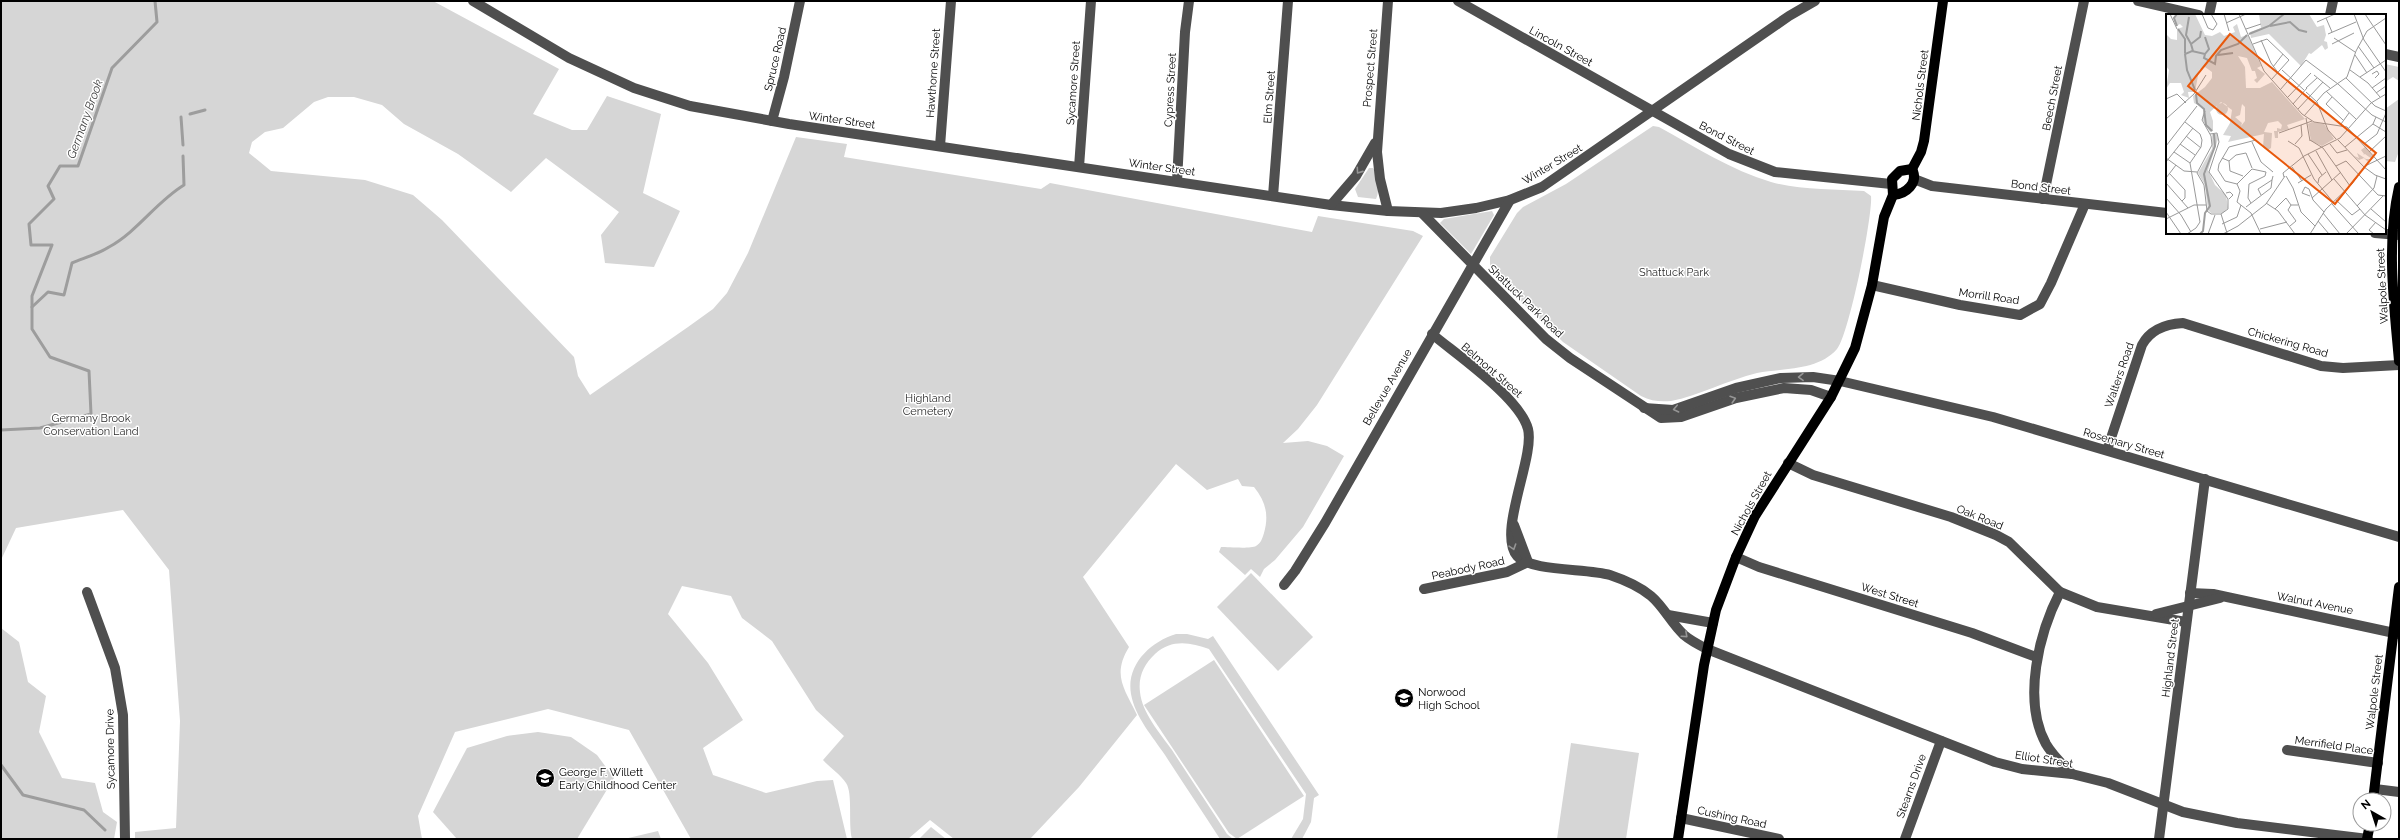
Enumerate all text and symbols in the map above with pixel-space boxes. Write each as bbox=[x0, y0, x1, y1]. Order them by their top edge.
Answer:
inset map bbox=[2166, 14, 2386, 234]
street label: Lincoln Street bbox=[1527, 24, 1595, 69]
street label: Spruce Road bbox=[762, 26, 789, 92]
street label: Hawthorne Street bbox=[924, 28, 943, 118]
street label: Prospect Street bbox=[1361, 28, 1380, 108]
street label: Sycamore Street bbox=[1064, 40, 1083, 126]
street label: Nichols Street bbox=[1910, 48, 1931, 121]
street label: Cypress Street bbox=[1162, 52, 1179, 128]
street label: Beech Street bbox=[2040, 64, 2065, 132]
street label: Elm Street bbox=[1261, 70, 1278, 124]
water label: Germany Brook bbox=[64, 77, 106, 161]
street label: Winter Street bbox=[808, 109, 876, 132]
street label: Bond Street bbox=[1697, 119, 1757, 158]
street label: Winter Street bbox=[1520, 141, 1585, 187]
street label: Winter Street bbox=[1128, 156, 1196, 179]
one-way arrow bbox=[1357, 167, 1364, 174]
street label: Bond Street bbox=[2010, 177, 2072, 198]
street label: Walpole Street bbox=[2374, 247, 2391, 324]
street label: Shattuck Park Road bbox=[1485, 262, 1566, 341]
park label: Shattuck Park bbox=[1639, 266, 1709, 279]
street label: Morrill Road bbox=[1958, 286, 2020, 307]
street label: Chickering Road bbox=[2246, 325, 2330, 360]
street label: Belmont Street bbox=[1458, 340, 1525, 401]
street label: Walters Road bbox=[2102, 341, 2137, 410]
street label: Bellevue Avenue bbox=[1360, 346, 1415, 428]
one-way arrow bbox=[1798, 373, 1804, 381]
park label: Highland Cemetery bbox=[903, 392, 953, 418]
one-way arrow bbox=[1730, 395, 1737, 404]
one-way arrow bbox=[1673, 404, 1679, 412]
park label: Germany Brook Conservation Land bbox=[43, 412, 139, 438]
street label: Rosemary Street bbox=[2082, 426, 2166, 461]
street label: Nichols Street bbox=[1728, 469, 1775, 538]
street label: Oak Road bbox=[1955, 502, 2005, 533]
one-way arrow bbox=[1508, 543, 1517, 550]
street label: Peabody Road bbox=[1430, 554, 1506, 583]
street label: West Street bbox=[1859, 581, 1921, 610]
street label: Walnut Avenue bbox=[2276, 590, 2355, 617]
street label: Highland Street bbox=[2159, 618, 2182, 698]
one-way arrow bbox=[1680, 630, 1688, 637]
street label: Walpole Street bbox=[2363, 653, 2386, 731]
place label: Norwood High School bbox=[1418, 686, 1480, 712]
school or university icon: Norwood High School bbox=[1393, 687, 1415, 709]
street label: Sycamore Drive bbox=[103, 708, 118, 789]
street label: Merrifield Place bbox=[2294, 734, 2375, 758]
street label: Elliot Street bbox=[2014, 748, 2074, 771]
street label: Stearns Drive bbox=[1894, 752, 1929, 820]
place label: George F. Willett Early Childhood Center bbox=[559, 766, 677, 792]
school or university icon: George F. Willett Early Childhood Center bbox=[534, 767, 556, 789]
north arrow bbox=[2352, 792, 2392, 832]
text: N bbox=[2359, 797, 2373, 812]
street label: Cushing Road bbox=[1696, 804, 1768, 831]

